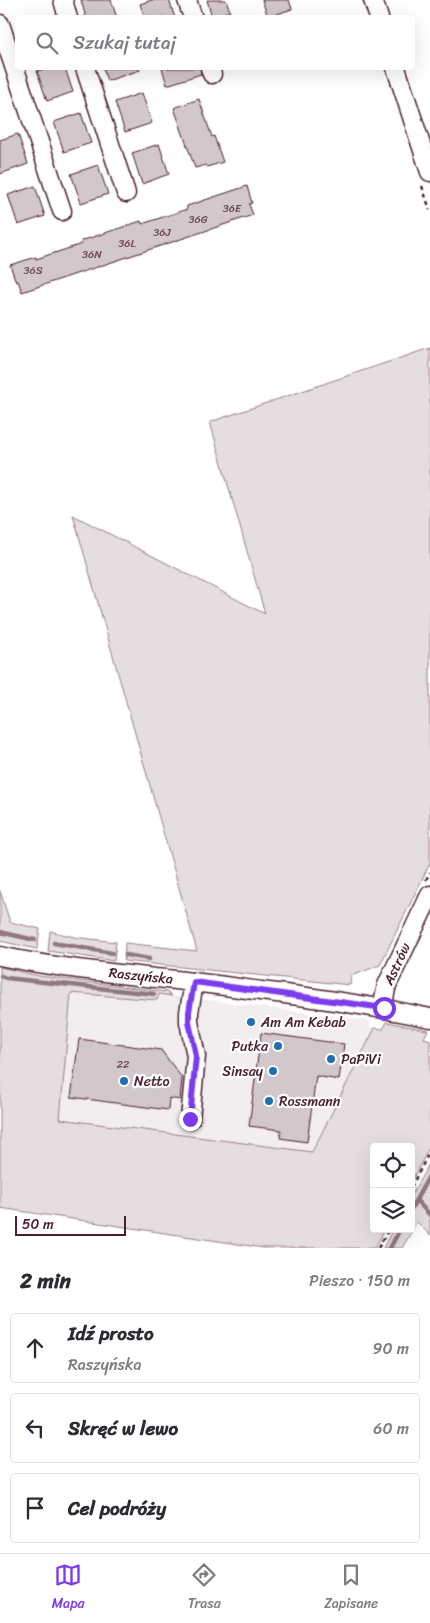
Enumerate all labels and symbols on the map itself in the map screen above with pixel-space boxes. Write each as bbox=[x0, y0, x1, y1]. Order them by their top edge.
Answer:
house number: 36E bbox=[223, 199, 242, 218]
house number: 36G bbox=[188, 210, 208, 229]
house number: 36J bbox=[153, 223, 172, 242]
house number: 36L bbox=[118, 234, 137, 253]
house number: 36N bbox=[82, 245, 102, 264]
house number: 36S bbox=[23, 261, 43, 280]
street label: Astrów bbox=[376, 938, 418, 990]
street label: Raszyńska bbox=[108, 960, 174, 992]
route start bbox=[373, 997, 396, 1020]
place label: Am Am Kebab bbox=[260, 1010, 346, 1035]
marker: Am Am Kebab bbox=[245, 1016, 257, 1028]
place label: Putka bbox=[231, 1034, 269, 1059]
marker: Putka bbox=[272, 1040, 284, 1052]
place label: PaPiVi bbox=[341, 1047, 382, 1072]
marker: PaPiVi bbox=[325, 1053, 337, 1065]
house number: 22 bbox=[117, 1055, 130, 1074]
place label: Sinsay bbox=[222, 1059, 264, 1084]
marker: Sinsay bbox=[267, 1065, 279, 1077]
place label: Netto bbox=[134, 1069, 170, 1094]
marker: Netto bbox=[118, 1075, 130, 1087]
place label: Rossmann bbox=[279, 1089, 341, 1114]
marker: Rossmann bbox=[263, 1095, 275, 1107]
route end bbox=[179, 1108, 202, 1131]
scale bar bbox=[15, 1213, 126, 1236]

